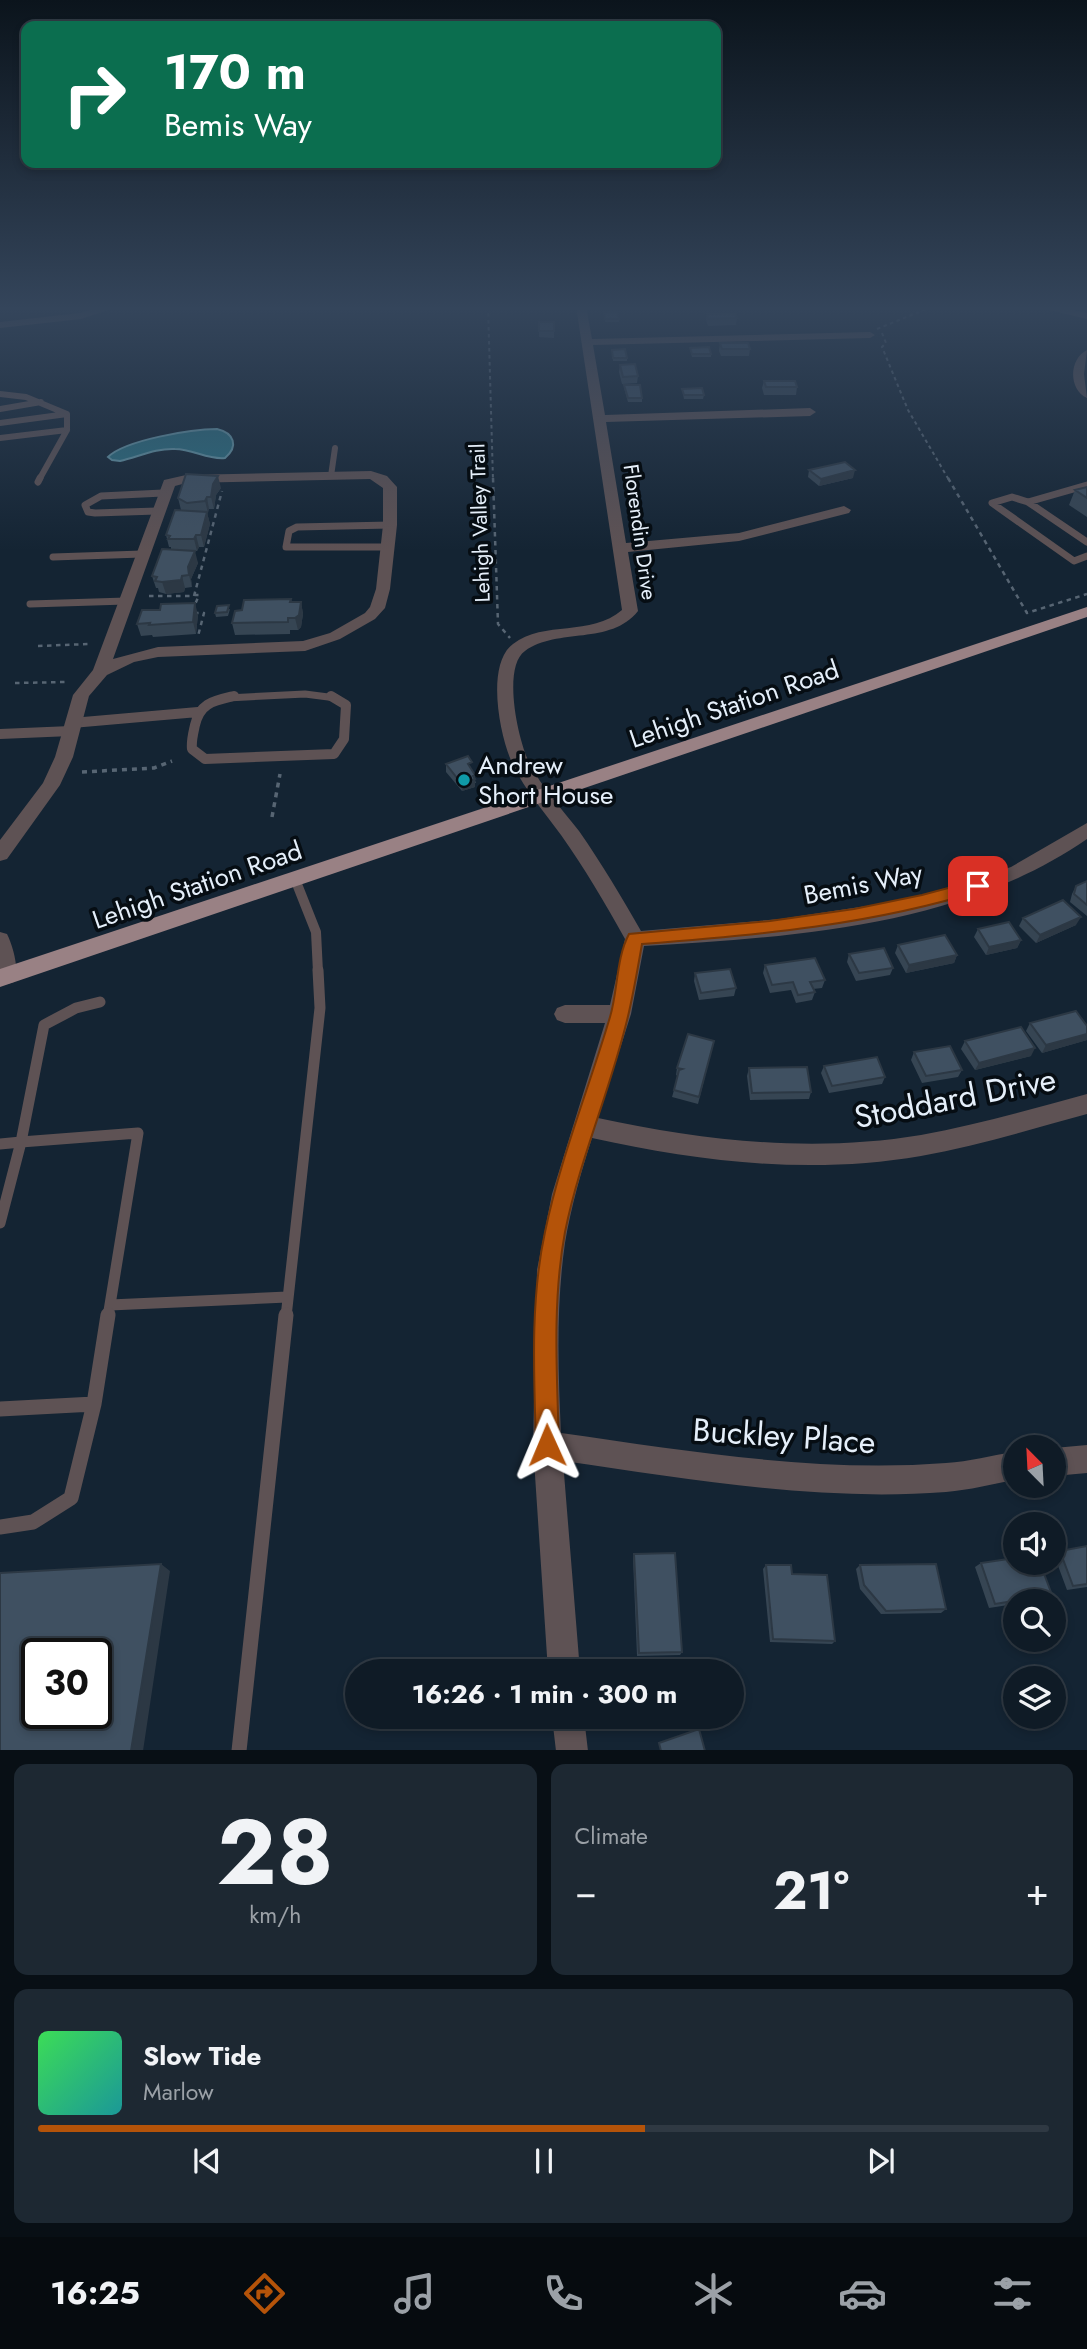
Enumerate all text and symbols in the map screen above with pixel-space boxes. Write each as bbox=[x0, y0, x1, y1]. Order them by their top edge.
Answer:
text: 170 m bbox=[164, 37, 306, 107]
icon: right bbox=[49, 49, 140, 140]
text: Bemis Way bbox=[164, 102, 312, 148]
street label: Lehigh Valley Trail bbox=[462, 443, 498, 603]
street label: Florendin Drive bbox=[616, 462, 664, 602]
street label: Lehigh Station Road bbox=[624, 650, 844, 758]
place label: Andrew Short House bbox=[478, 746, 613, 814]
marker: Andrew Short House bbox=[456, 772, 472, 788]
street label: Lehigh Station Road bbox=[87, 831, 307, 939]
street label: Bemis Way bbox=[800, 854, 926, 914]
pin bbox=[948, 856, 1008, 916]
icon: arrive bbox=[959, 867, 997, 905]
street label: Stoddard Drive bbox=[850, 1056, 1060, 1140]
street label: Buckley Place bbox=[691, 1407, 877, 1465]
position arrow bbox=[510, 1408, 584, 1482]
north arrow bbox=[1003, 1435, 1066, 1498]
map controls bbox=[1003, 1435, 1066, 1729]
button: sound bbox=[1003, 1512, 1066, 1575]
button: search bbox=[1003, 1589, 1066, 1652]
speed limit sign: 30 bbox=[21, 1638, 112, 1729]
button: layers bbox=[1003, 1666, 1066, 1729]
text: 16:26 · 1 min · 300 m bbox=[412, 1675, 677, 1713]
text: 28 bbox=[217, 1787, 334, 1918]
text: Climate bbox=[575, 1819, 648, 1853]
text: 21° bbox=[773, 1853, 849, 1929]
text: − bbox=[575, 1864, 597, 1919]
text: + bbox=[1026, 1864, 1049, 1919]
text: km/h bbox=[249, 1898, 301, 1932]
text: Slow Tide bbox=[143, 2037, 262, 2075]
text: Marlow bbox=[143, 2075, 214, 2109]
icon: previous bbox=[188, 2142, 226, 2180]
icon: pause bbox=[525, 2142, 563, 2180]
icon: next bbox=[862, 2142, 900, 2180]
icon: directions bbox=[240, 2269, 289, 2318]
icon: music bbox=[390, 2269, 439, 2318]
icon: phone bbox=[539, 2269, 588, 2318]
icon: climate bbox=[689, 2269, 738, 2318]
icon: car bbox=[838, 2269, 887, 2318]
icon: filters bbox=[988, 2269, 1037, 2318]
text: 16:25 bbox=[50, 2270, 140, 2316]

